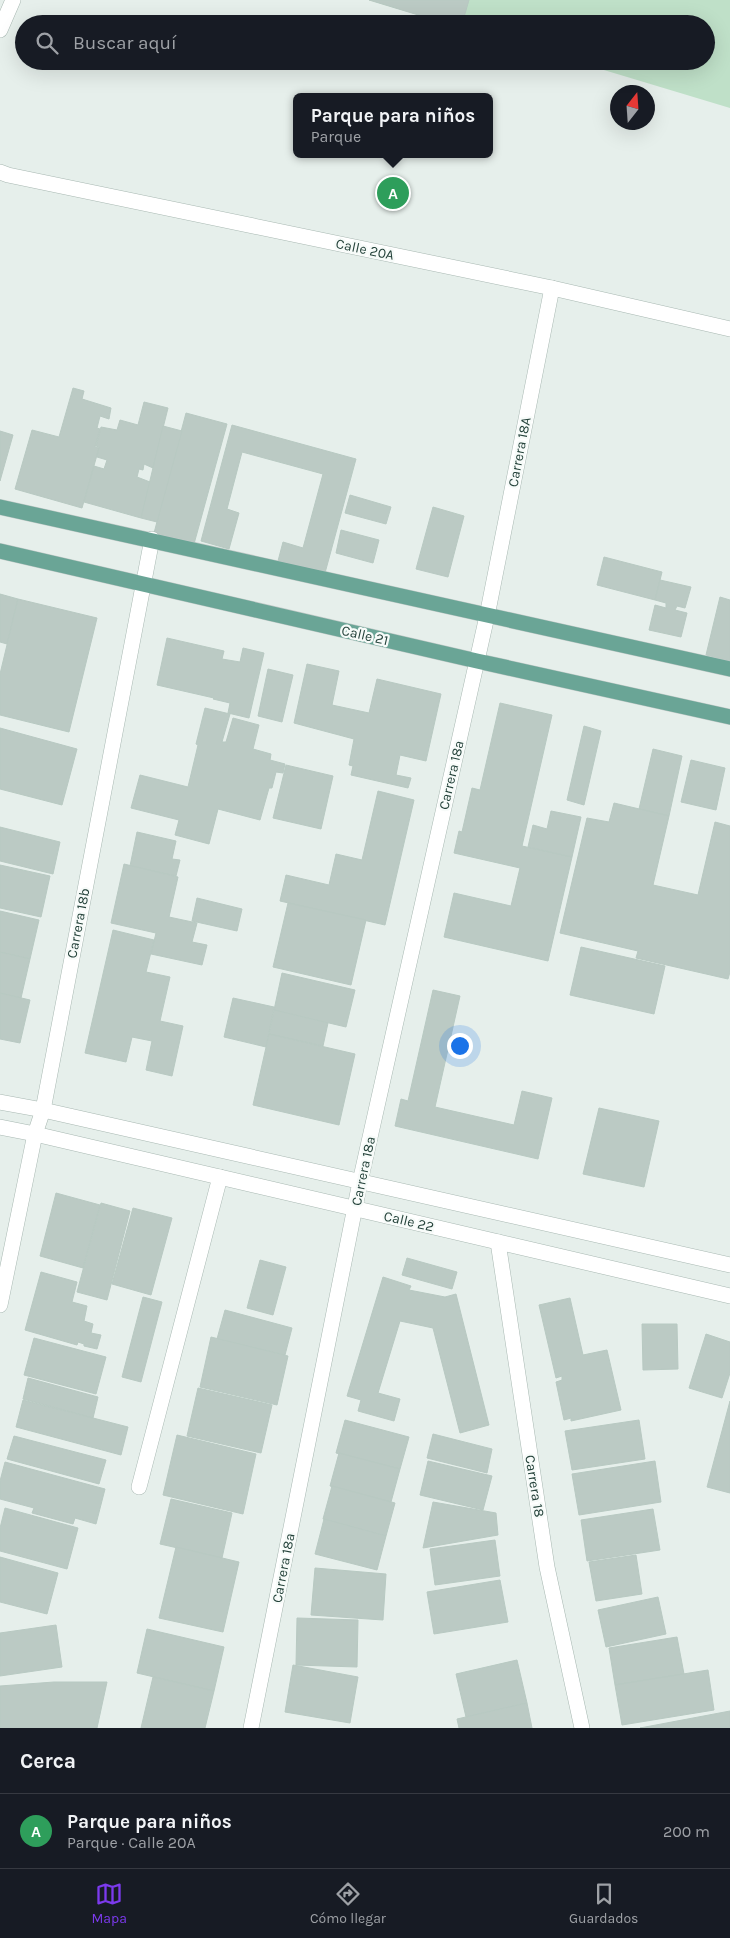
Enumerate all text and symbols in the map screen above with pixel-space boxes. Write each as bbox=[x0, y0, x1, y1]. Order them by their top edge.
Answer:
search box bbox=[15, 15, 715, 70]
icon: search bbox=[33, 29, 61, 57]
text: Buscar aquí bbox=[73, 32, 177, 54]
north arrow bbox=[610, 85, 655, 130]
popup bbox=[293, 93, 493, 158]
text: Parque para niños bbox=[311, 105, 475, 127]
text: Parque bbox=[311, 127, 361, 146]
pin: A bbox=[377, 174, 409, 212]
street label: Calle 20A bbox=[334, 235, 396, 264]
street label: Carrera 18A bbox=[504, 416, 535, 489]
street label: Calle 21 bbox=[340, 622, 390, 649]
street label: Carrera 18a bbox=[435, 739, 468, 811]
street label: Carrera 18b bbox=[63, 887, 94, 960]
your location bbox=[447, 1033, 473, 1059]
street label: Carrera 18a bbox=[348, 1135, 379, 1207]
street label: Calle 22 bbox=[382, 1207, 436, 1235]
street label: Carrera 18 bbox=[521, 1454, 548, 1518]
street label: Carrera 18a bbox=[268, 1532, 299, 1604]
text: Cerca bbox=[20, 1749, 76, 1773]
text: Parque para niños bbox=[67, 1811, 232, 1833]
text: A bbox=[31, 1822, 41, 1841]
text: 200 m bbox=[663, 1822, 710, 1841]
text: Parque · Calle 20A bbox=[67, 1833, 196, 1852]
tab: Mapa bbox=[91, 1880, 127, 1927]
tab: Cómo llegar bbox=[310, 1880, 386, 1927]
tab: Guardados bbox=[569, 1880, 638, 1927]

